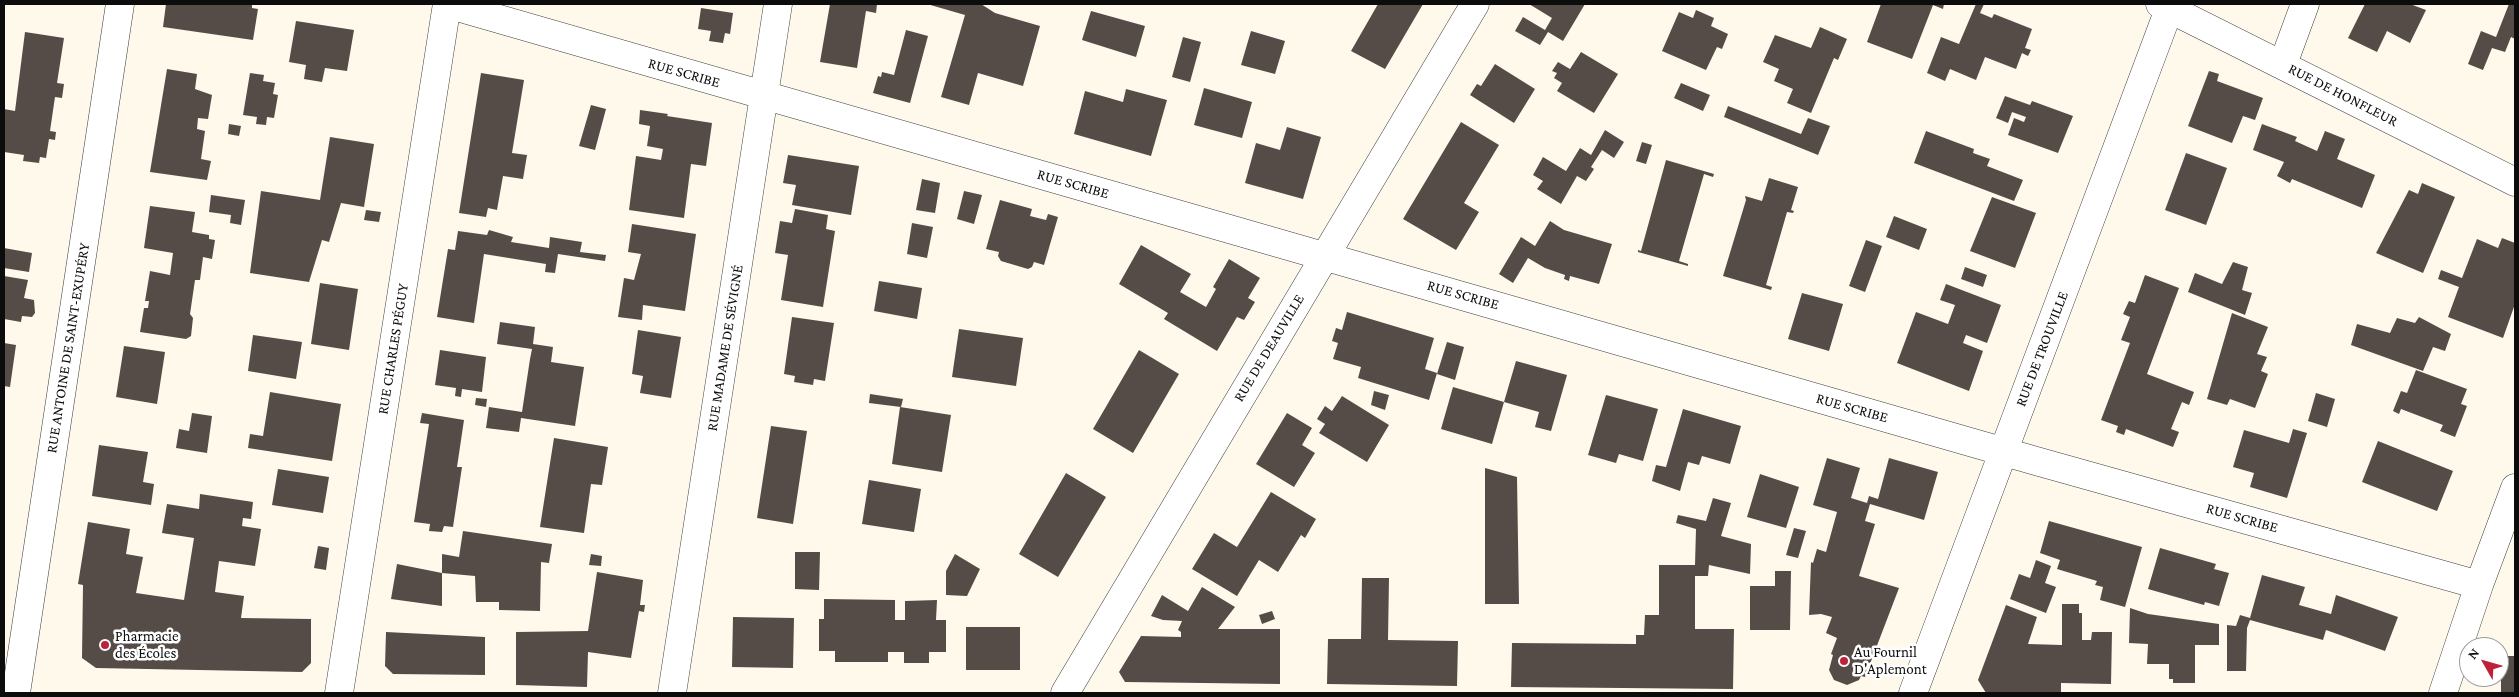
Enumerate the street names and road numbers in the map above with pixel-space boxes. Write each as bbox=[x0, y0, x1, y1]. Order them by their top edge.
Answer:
street label: RUE SCRIBE bbox=[646, 54, 722, 92]
street label: RUE DE HONFLEUR bbox=[2285, 60, 2401, 130]
street label: RUE SCRIBE bbox=[1035, 165, 1111, 203]
street label: RUE ANTOINE DE SAINT-EXUPÉRY bbox=[42, 242, 94, 454]
street label: RUE MADAME DE SÉVIGNÉ bbox=[703, 264, 747, 432]
street label: RUE SCRIBE bbox=[1425, 276, 1501, 314]
street label: RUE CHARLES PÉGUY bbox=[374, 282, 412, 416]
street label: RUE DE TROUVILLE bbox=[2012, 289, 2072, 409]
street label: RUE DE DEAUVILLE bbox=[1230, 291, 1308, 405]
street label: RUE SCRIBE bbox=[1814, 389, 1890, 427]
street label: RUE SCRIBE bbox=[2204, 499, 2280, 537]

